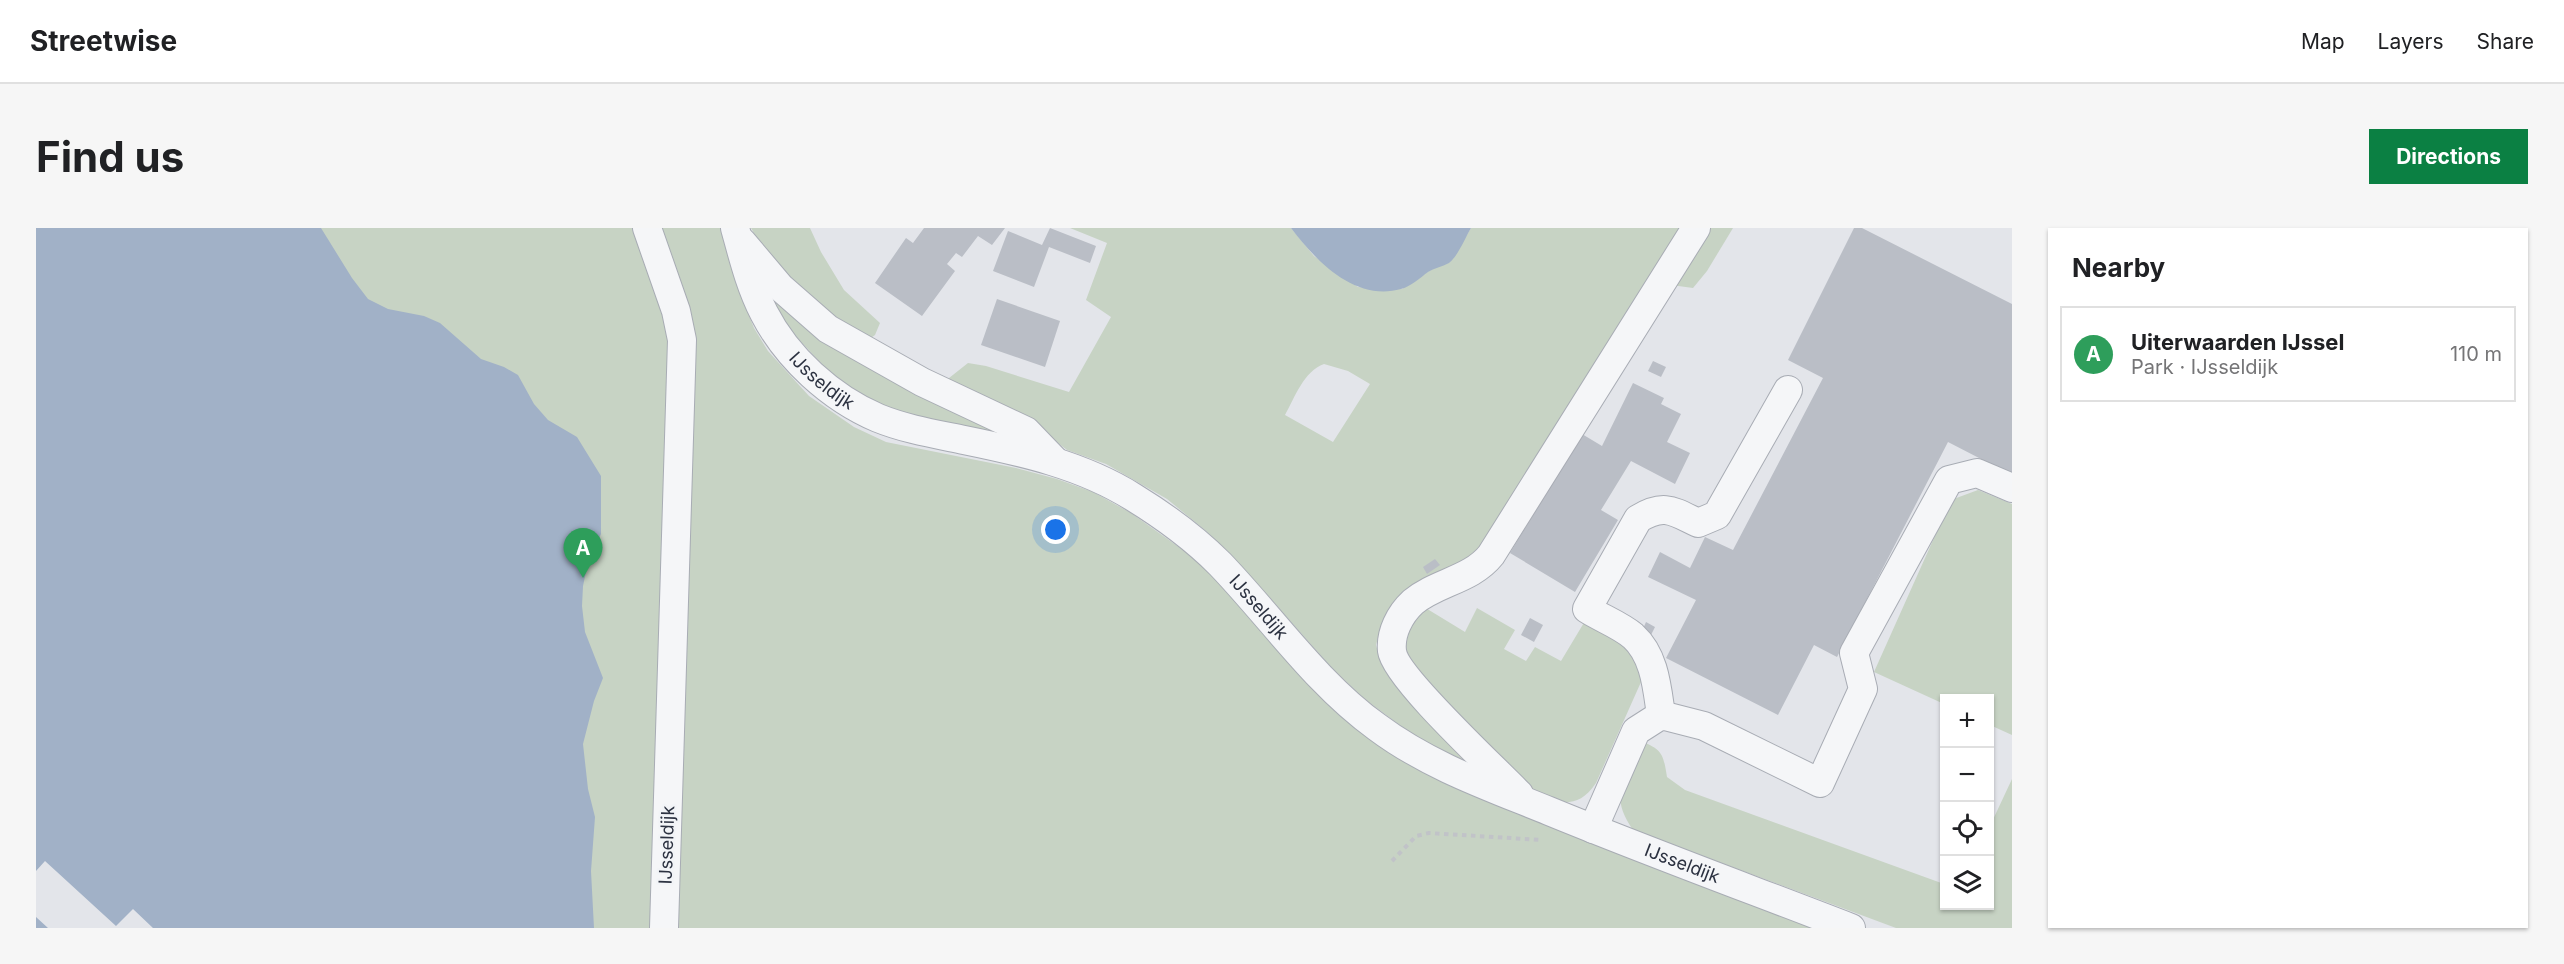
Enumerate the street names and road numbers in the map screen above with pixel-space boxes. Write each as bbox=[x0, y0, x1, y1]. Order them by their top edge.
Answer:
street label: IJsseldijk bbox=[785, 348, 858, 414]
street label: IJsseldijk bbox=[1225, 570, 1293, 643]
street label: IJsseldijk bbox=[655, 805, 678, 885]
street label: IJsseldijk bbox=[1642, 839, 1723, 887]

